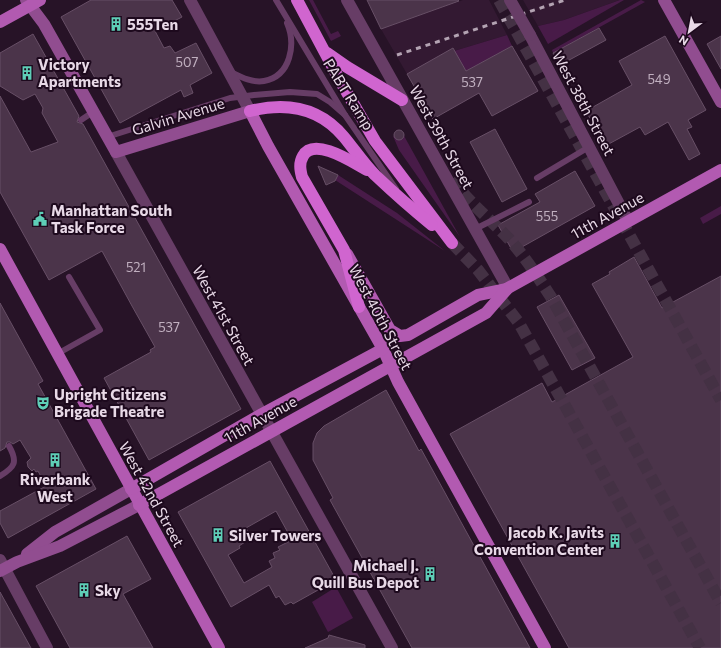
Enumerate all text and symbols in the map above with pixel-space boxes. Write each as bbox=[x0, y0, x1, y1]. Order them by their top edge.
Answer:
north arrow bbox=[669, 12, 709, 52]
place label: 555Ten bbox=[127, 15, 178, 33]
building icon: 555Ten bbox=[108, 16, 124, 32]
text: N bbox=[676, 33, 690, 49]
street label: West 38th Street bbox=[549, 48, 619, 158]
house number: 507 bbox=[176, 54, 199, 70]
place label: Victory Apartments bbox=[38, 55, 121, 90]
street label: PABT Ramp bbox=[320, 55, 378, 133]
building icon: Victory Apartments bbox=[19, 65, 35, 81]
house number: 549 bbox=[647, 71, 671, 87]
house number: 537 bbox=[461, 74, 483, 90]
street label: West 39th Street bbox=[406, 82, 478, 192]
street label: Galvin Avenue bbox=[130, 93, 226, 139]
street label: 11th Avenue bbox=[567, 188, 647, 242]
place label: Manhattan South Task Force bbox=[51, 201, 172, 236]
house number: 555 bbox=[536, 208, 558, 224]
public building icon: Manhattan South Task Force bbox=[32, 211, 48, 227]
house number: 521 bbox=[126, 259, 146, 275]
street label: West 40th Street bbox=[346, 261, 416, 373]
street label: West 41st Street bbox=[189, 262, 259, 368]
house number: 537 bbox=[158, 319, 180, 335]
place label: Upright Citizens Brigade Theatre bbox=[54, 385, 167, 420]
street label: 11th Avenue bbox=[220, 392, 300, 446]
theatre icon: Upright Citizens Brigade Theatre bbox=[35, 395, 51, 411]
street label: West 42nd Street bbox=[116, 438, 188, 550]
building icon: Riverbank West bbox=[47, 452, 63, 468]
place label: Riverbank West bbox=[20, 470, 91, 505]
place label: Jacob K. Javits Convention Center bbox=[474, 523, 604, 558]
place label: Silver Towers bbox=[229, 526, 321, 544]
building icon: Silver Towers bbox=[210, 527, 226, 543]
building icon: Jacob K. Javits Convention Center bbox=[607, 533, 623, 549]
place label: Michael J. Quill Bus Depot bbox=[312, 556, 419, 591]
building icon: Michael J. Quill Bus Depot bbox=[422, 566, 438, 582]
place label: Sky bbox=[95, 581, 122, 599]
building icon: Sky bbox=[76, 582, 92, 598]

